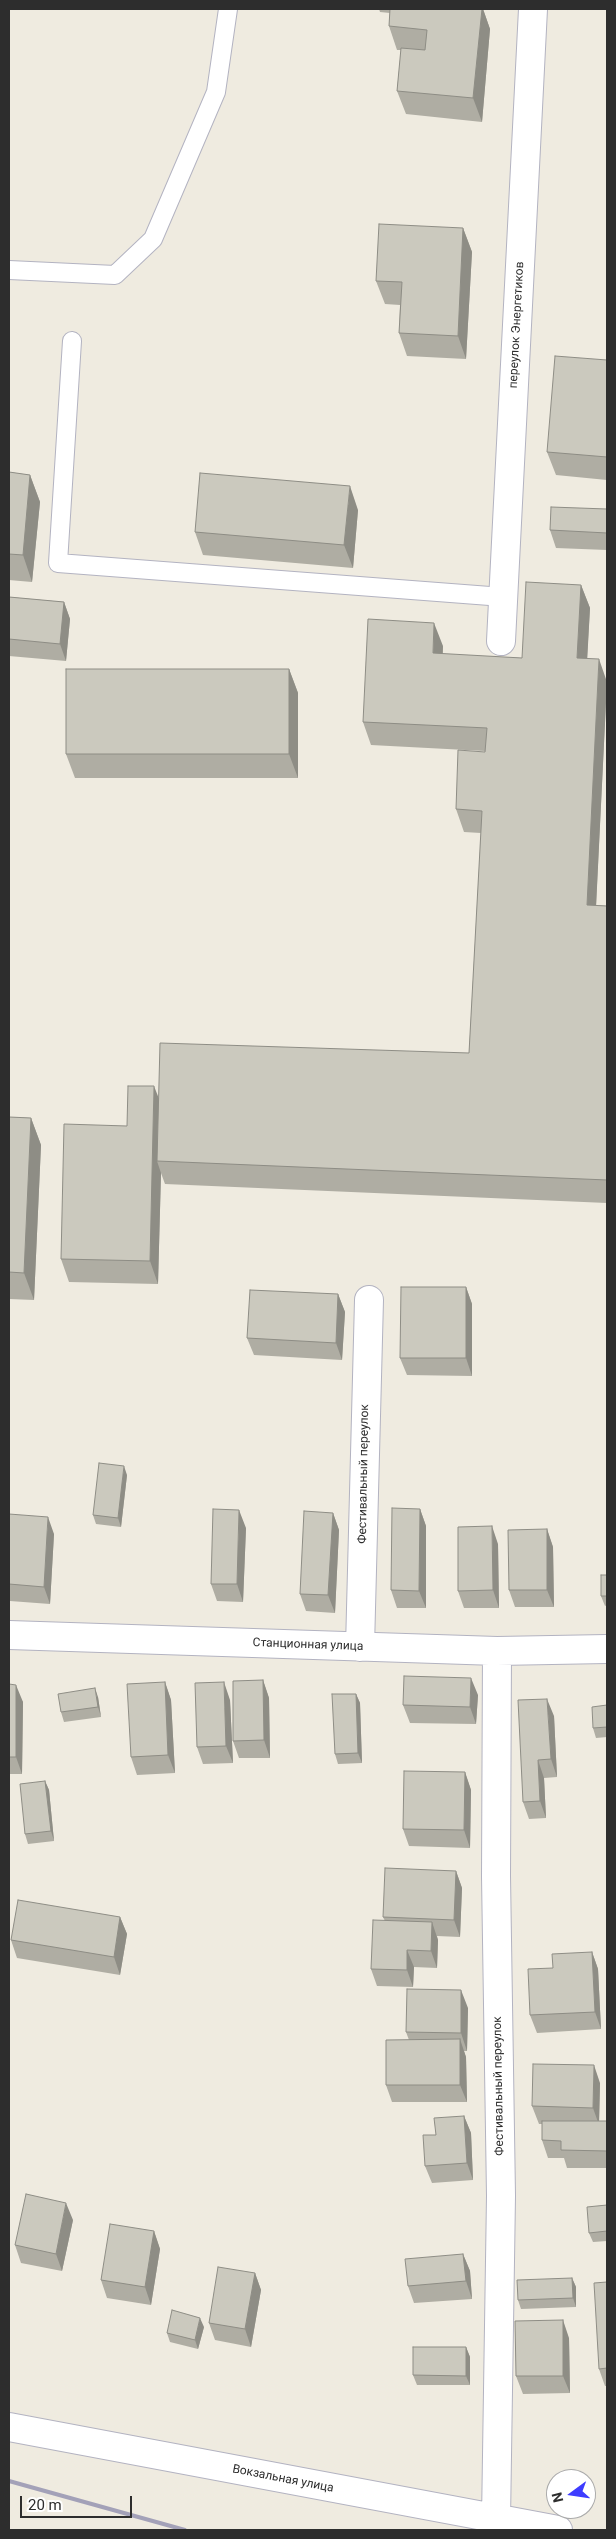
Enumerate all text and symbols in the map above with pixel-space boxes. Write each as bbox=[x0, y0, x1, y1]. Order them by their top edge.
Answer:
street label: переулок Энергетиков bbox=[506, 261, 528, 389]
street label: Фестивальный переулок bbox=[356, 1404, 372, 1544]
street label: Станционная улица bbox=[252, 1636, 364, 1654]
street label: Фестивальный переулок bbox=[491, 2016, 507, 2156]
street label: Вокзальная улица bbox=[231, 2462, 335, 2496]
north arrow bbox=[546, 2469, 596, 2519]
scale bar bbox=[22, 2486, 135, 2518]
text: N bbox=[548, 2491, 566, 2504]
text: 20 m bbox=[28, 2496, 62, 2514]

